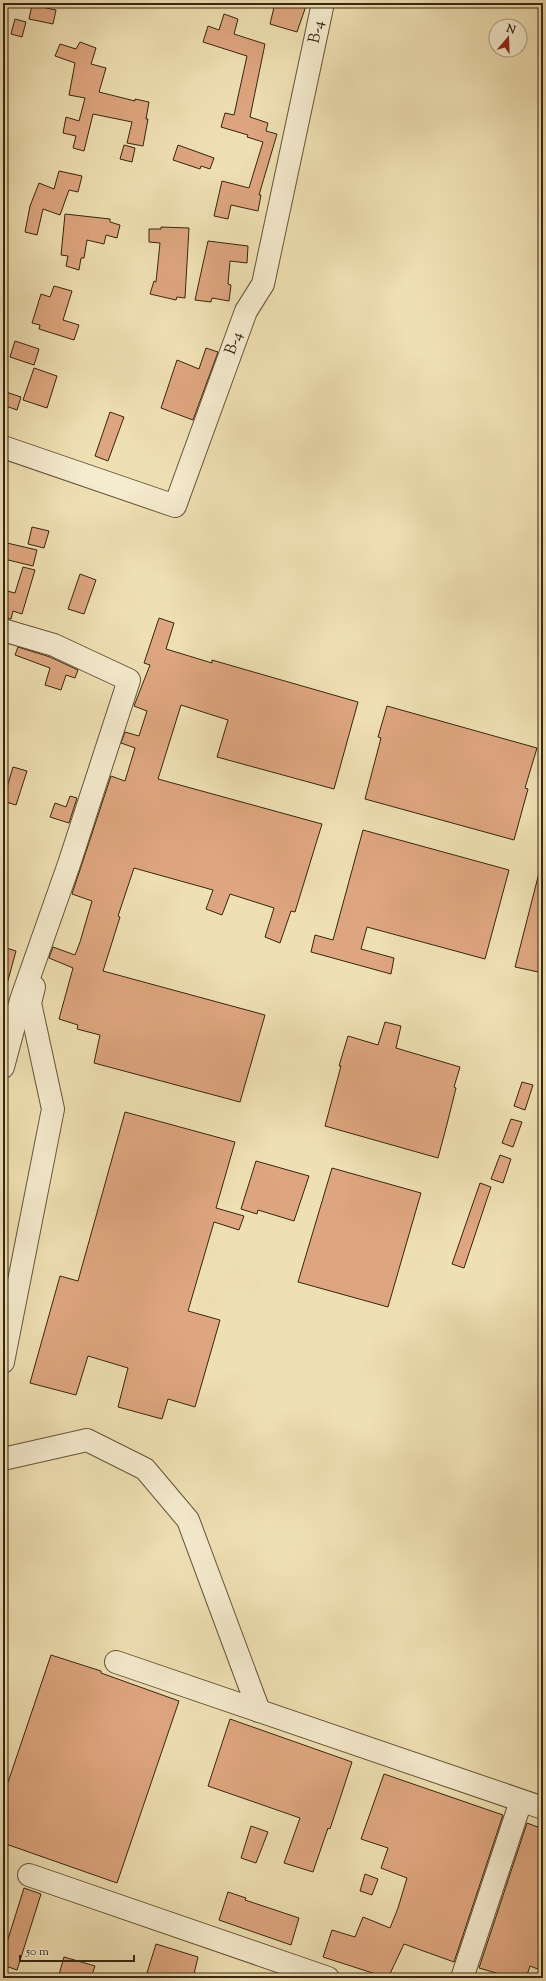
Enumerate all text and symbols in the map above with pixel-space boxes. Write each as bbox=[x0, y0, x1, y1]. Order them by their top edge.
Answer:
street label: B-4 bbox=[303, 18, 330, 46]
north arrow bbox=[488, 18, 528, 58]
text: N bbox=[503, 20, 518, 39]
street label: B-4 bbox=[220, 329, 249, 358]
scale bar bbox=[20, 1937, 134, 1963]
text: 50 m bbox=[25, 1943, 49, 1961]

